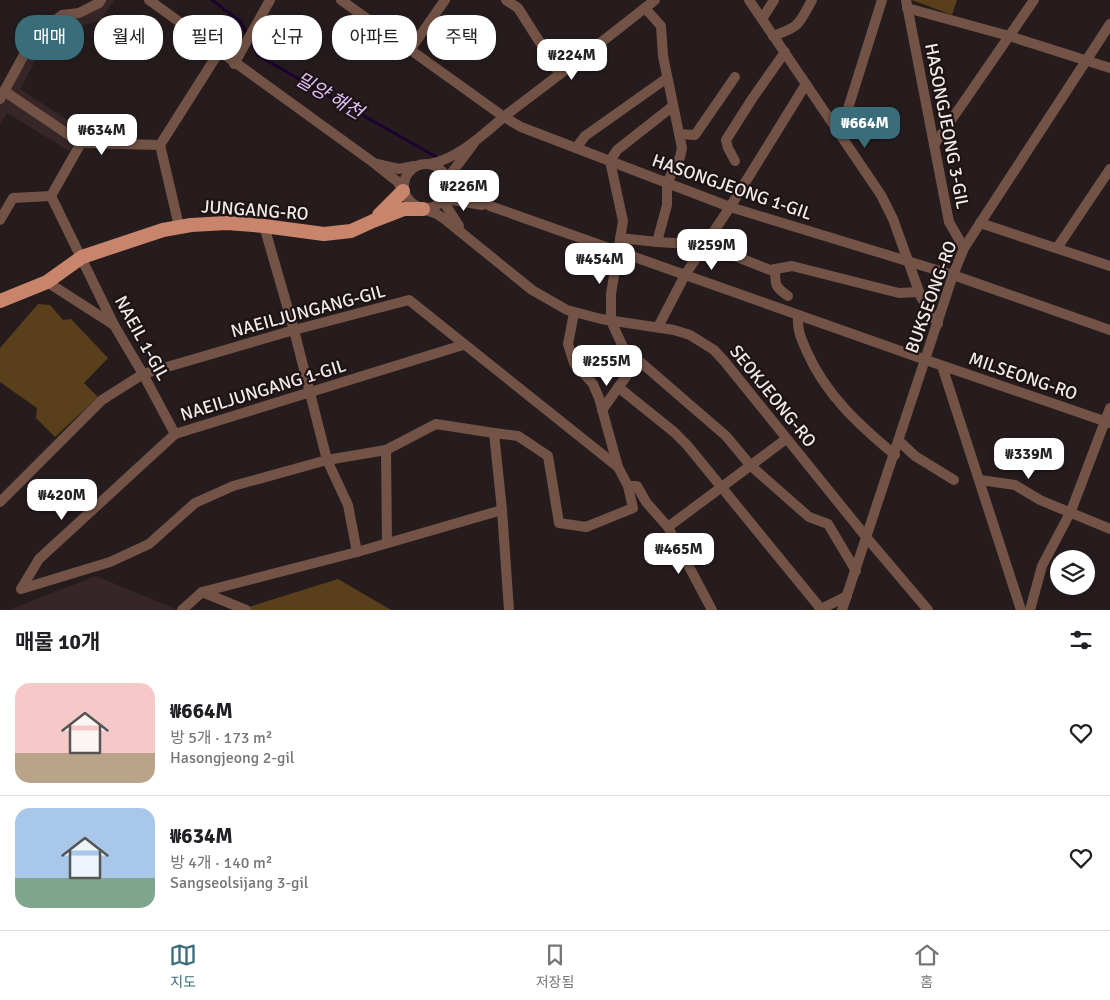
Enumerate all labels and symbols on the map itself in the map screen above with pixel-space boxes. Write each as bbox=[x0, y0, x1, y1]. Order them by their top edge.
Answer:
pin: ₩224M bbox=[537, 38, 607, 81]
street label: HASONGJEONG 3-GIL bbox=[920, 41, 974, 211]
water label: 밀양 해천 bbox=[291, 67, 368, 126]
pin: ₩664M bbox=[830, 106, 900, 149]
pin: ₩634M bbox=[67, 114, 137, 156]
street label: HASONGJEONG 1-GIL bbox=[649, 149, 815, 225]
pin: ₩226M bbox=[429, 170, 499, 212]
street label: JUNGANG-RO bbox=[201, 195, 309, 225]
pin: ₩259M bbox=[677, 228, 747, 271]
street label: BUKSEONG-RO bbox=[900, 238, 962, 356]
pin: ₩454M bbox=[565, 242, 635, 285]
street label: NAEILJUNGANG-GIL bbox=[228, 280, 388, 342]
street label: NAEIL 1-GIL bbox=[110, 292, 174, 384]
street label: SEOKJEONG-RO bbox=[725, 340, 821, 452]
pin: ₩255M bbox=[572, 344, 642, 387]
street label: MILSEONG-RO bbox=[966, 347, 1080, 405]
street label: NAEILJUNGANG 1-GIL bbox=[178, 354, 348, 426]
pin: ₩339M bbox=[994, 438, 1064, 480]
pin: ₩420M bbox=[27, 478, 97, 521]
pin: ₩465M bbox=[644, 532, 714, 575]

